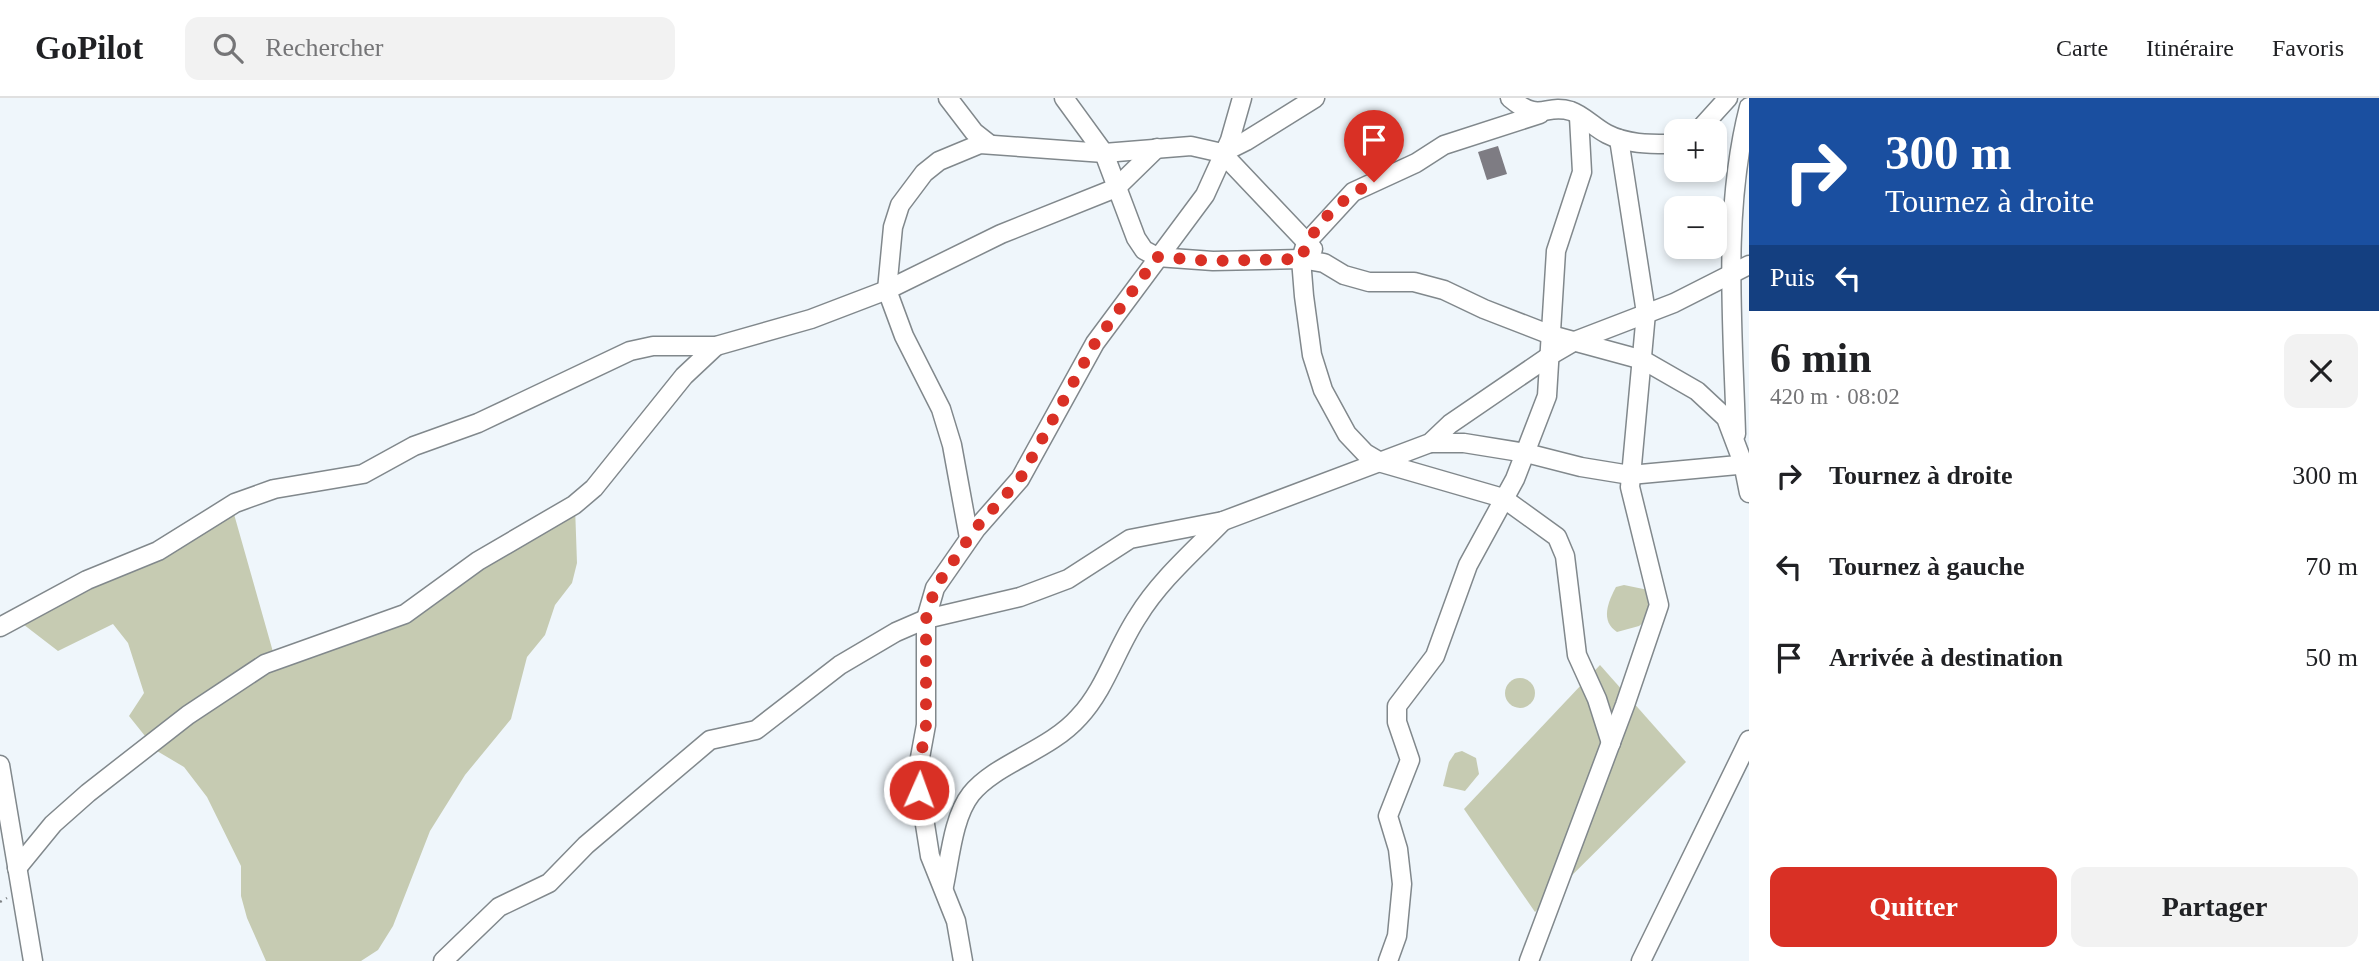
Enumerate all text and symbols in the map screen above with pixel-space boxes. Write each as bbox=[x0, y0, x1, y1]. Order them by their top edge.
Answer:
search box bbox=[185, 17, 675, 80]
icon: search bbox=[209, 29, 247, 67]
text: GoPilot bbox=[35, 30, 143, 66]
text: Rechercher bbox=[265, 33, 384, 62]
text: Carte bbox=[2056, 35, 2108, 61]
text: Itinéraire bbox=[2146, 35, 2234, 61]
text: Favoris bbox=[2272, 35, 2344, 61]
pin bbox=[1344, 110, 1404, 182]
map controls bbox=[1664, 119, 1727, 259]
button: + bbox=[1664, 119, 1727, 182]
icon: arrive bbox=[1355, 121, 1393, 159]
text: 300 m bbox=[1885, 125, 2012, 180]
icon: right bbox=[1770, 126, 1861, 217]
text: Tournez à droite bbox=[1885, 183, 2094, 219]
button: − bbox=[1664, 196, 1727, 259]
icon: left bbox=[1829, 259, 1867, 297]
text: Puis bbox=[1770, 263, 1815, 292]
button: close bbox=[2284, 334, 2358, 408]
text: 6 min bbox=[1770, 335, 1872, 381]
text: 420 m · 08:02 bbox=[1770, 384, 1900, 409]
icon: right bbox=[1770, 457, 1808, 495]
text: Tournez à droite bbox=[1829, 461, 2012, 490]
text: 300 m bbox=[2292, 461, 2358, 490]
icon: left bbox=[1770, 548, 1808, 586]
text: Tournez à gauche bbox=[1829, 552, 2025, 581]
text: 70 m bbox=[2305, 552, 2358, 581]
icon: arrive bbox=[1770, 639, 1808, 677]
text: Arrivée à destination bbox=[1829, 643, 2063, 672]
text: 50 m bbox=[2305, 643, 2358, 672]
position arrow bbox=[882, 753, 956, 827]
button: Quitter bbox=[1770, 867, 2057, 947]
button: Partager bbox=[2071, 867, 2358, 947]

